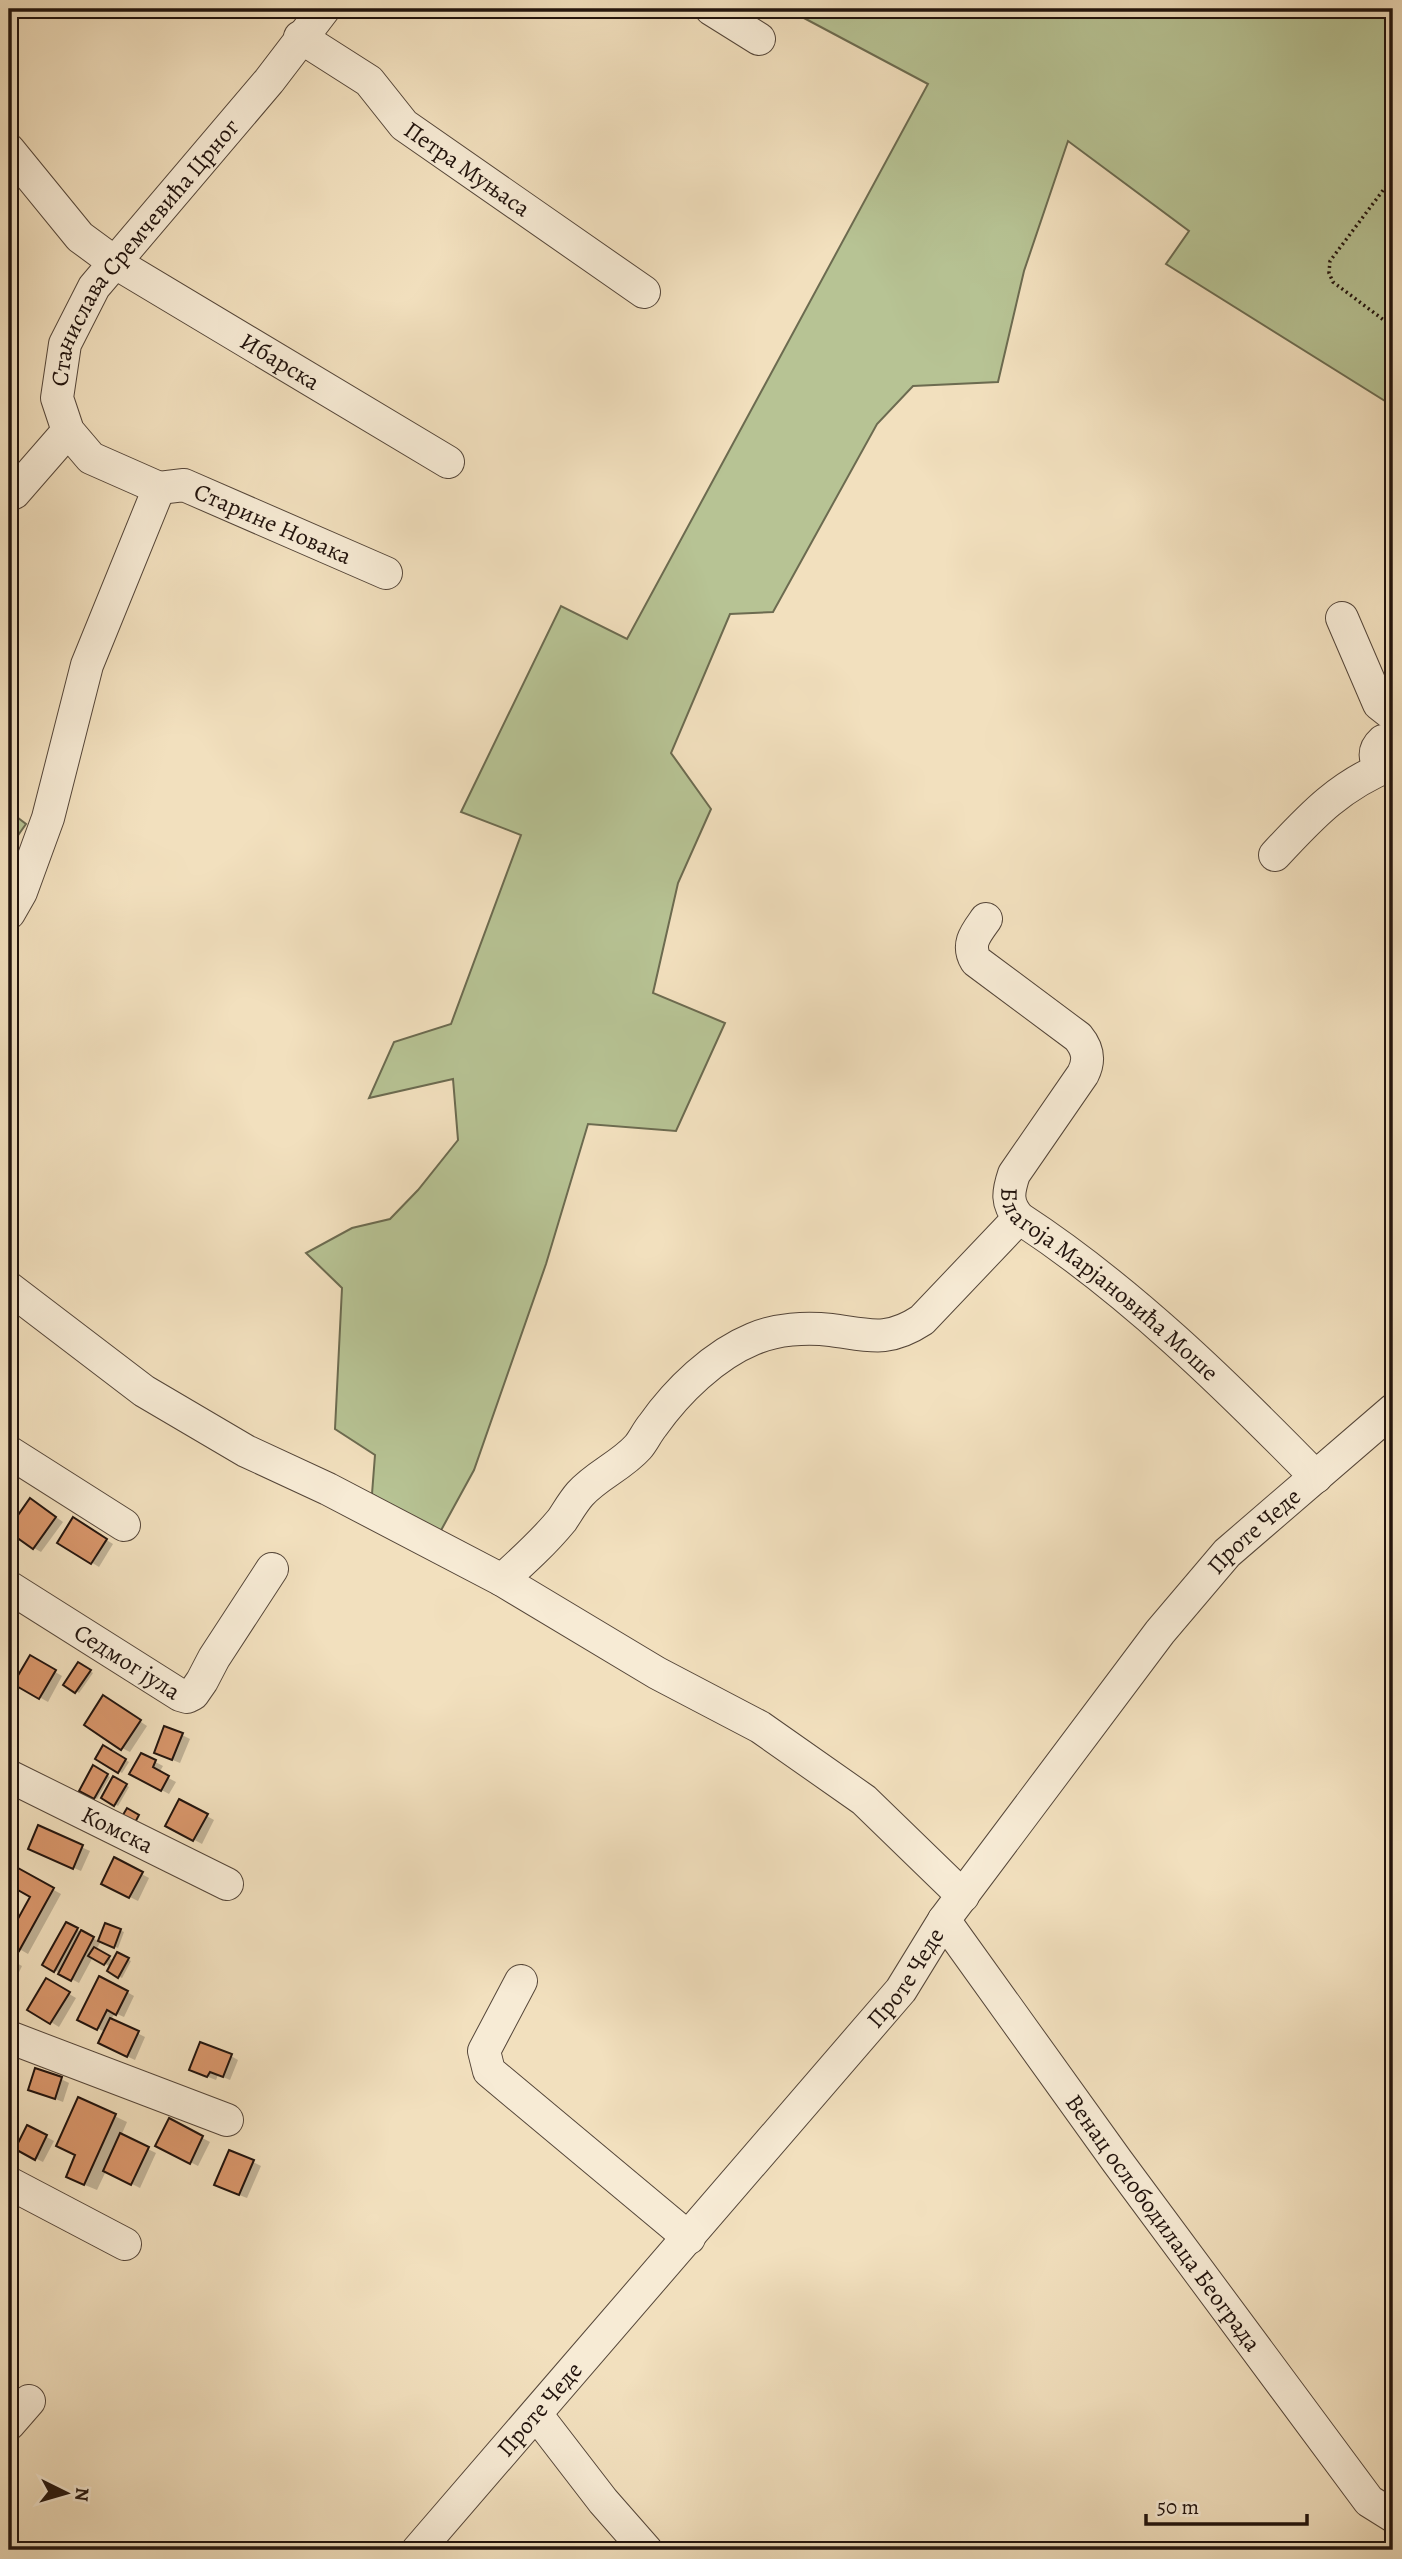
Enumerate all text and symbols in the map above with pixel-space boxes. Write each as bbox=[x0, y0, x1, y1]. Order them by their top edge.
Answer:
street label: Станислава Сремчевића Црног bbox=[43, 112, 246, 388]
street label: Петра Муњаса bbox=[398, 114, 537, 224]
street label: Ибарска bbox=[234, 325, 326, 398]
street label: Старине Новака bbox=[189, 475, 356, 572]
street label: Благоја Марјановића Моше bbox=[993, 1187, 1226, 1388]
street label: Проте Чеде bbox=[1200, 1480, 1308, 1581]
street label: Седмог јула bbox=[68, 1616, 187, 1707]
street label: Комска bbox=[76, 1798, 159, 1861]
street label: Проте Чеде bbox=[859, 1922, 951, 2035]
street label: Венац ослободилаца Београда bbox=[1058, 2088, 1269, 2358]
street label: Проте Чеде bbox=[490, 2355, 589, 2463]
north arrow bbox=[32, 2458, 102, 2528]
scale bar bbox=[1146, 2482, 1308, 2526]
text: N bbox=[68, 2486, 95, 2503]
text: 50 m bbox=[1157, 2493, 1199, 2521]

